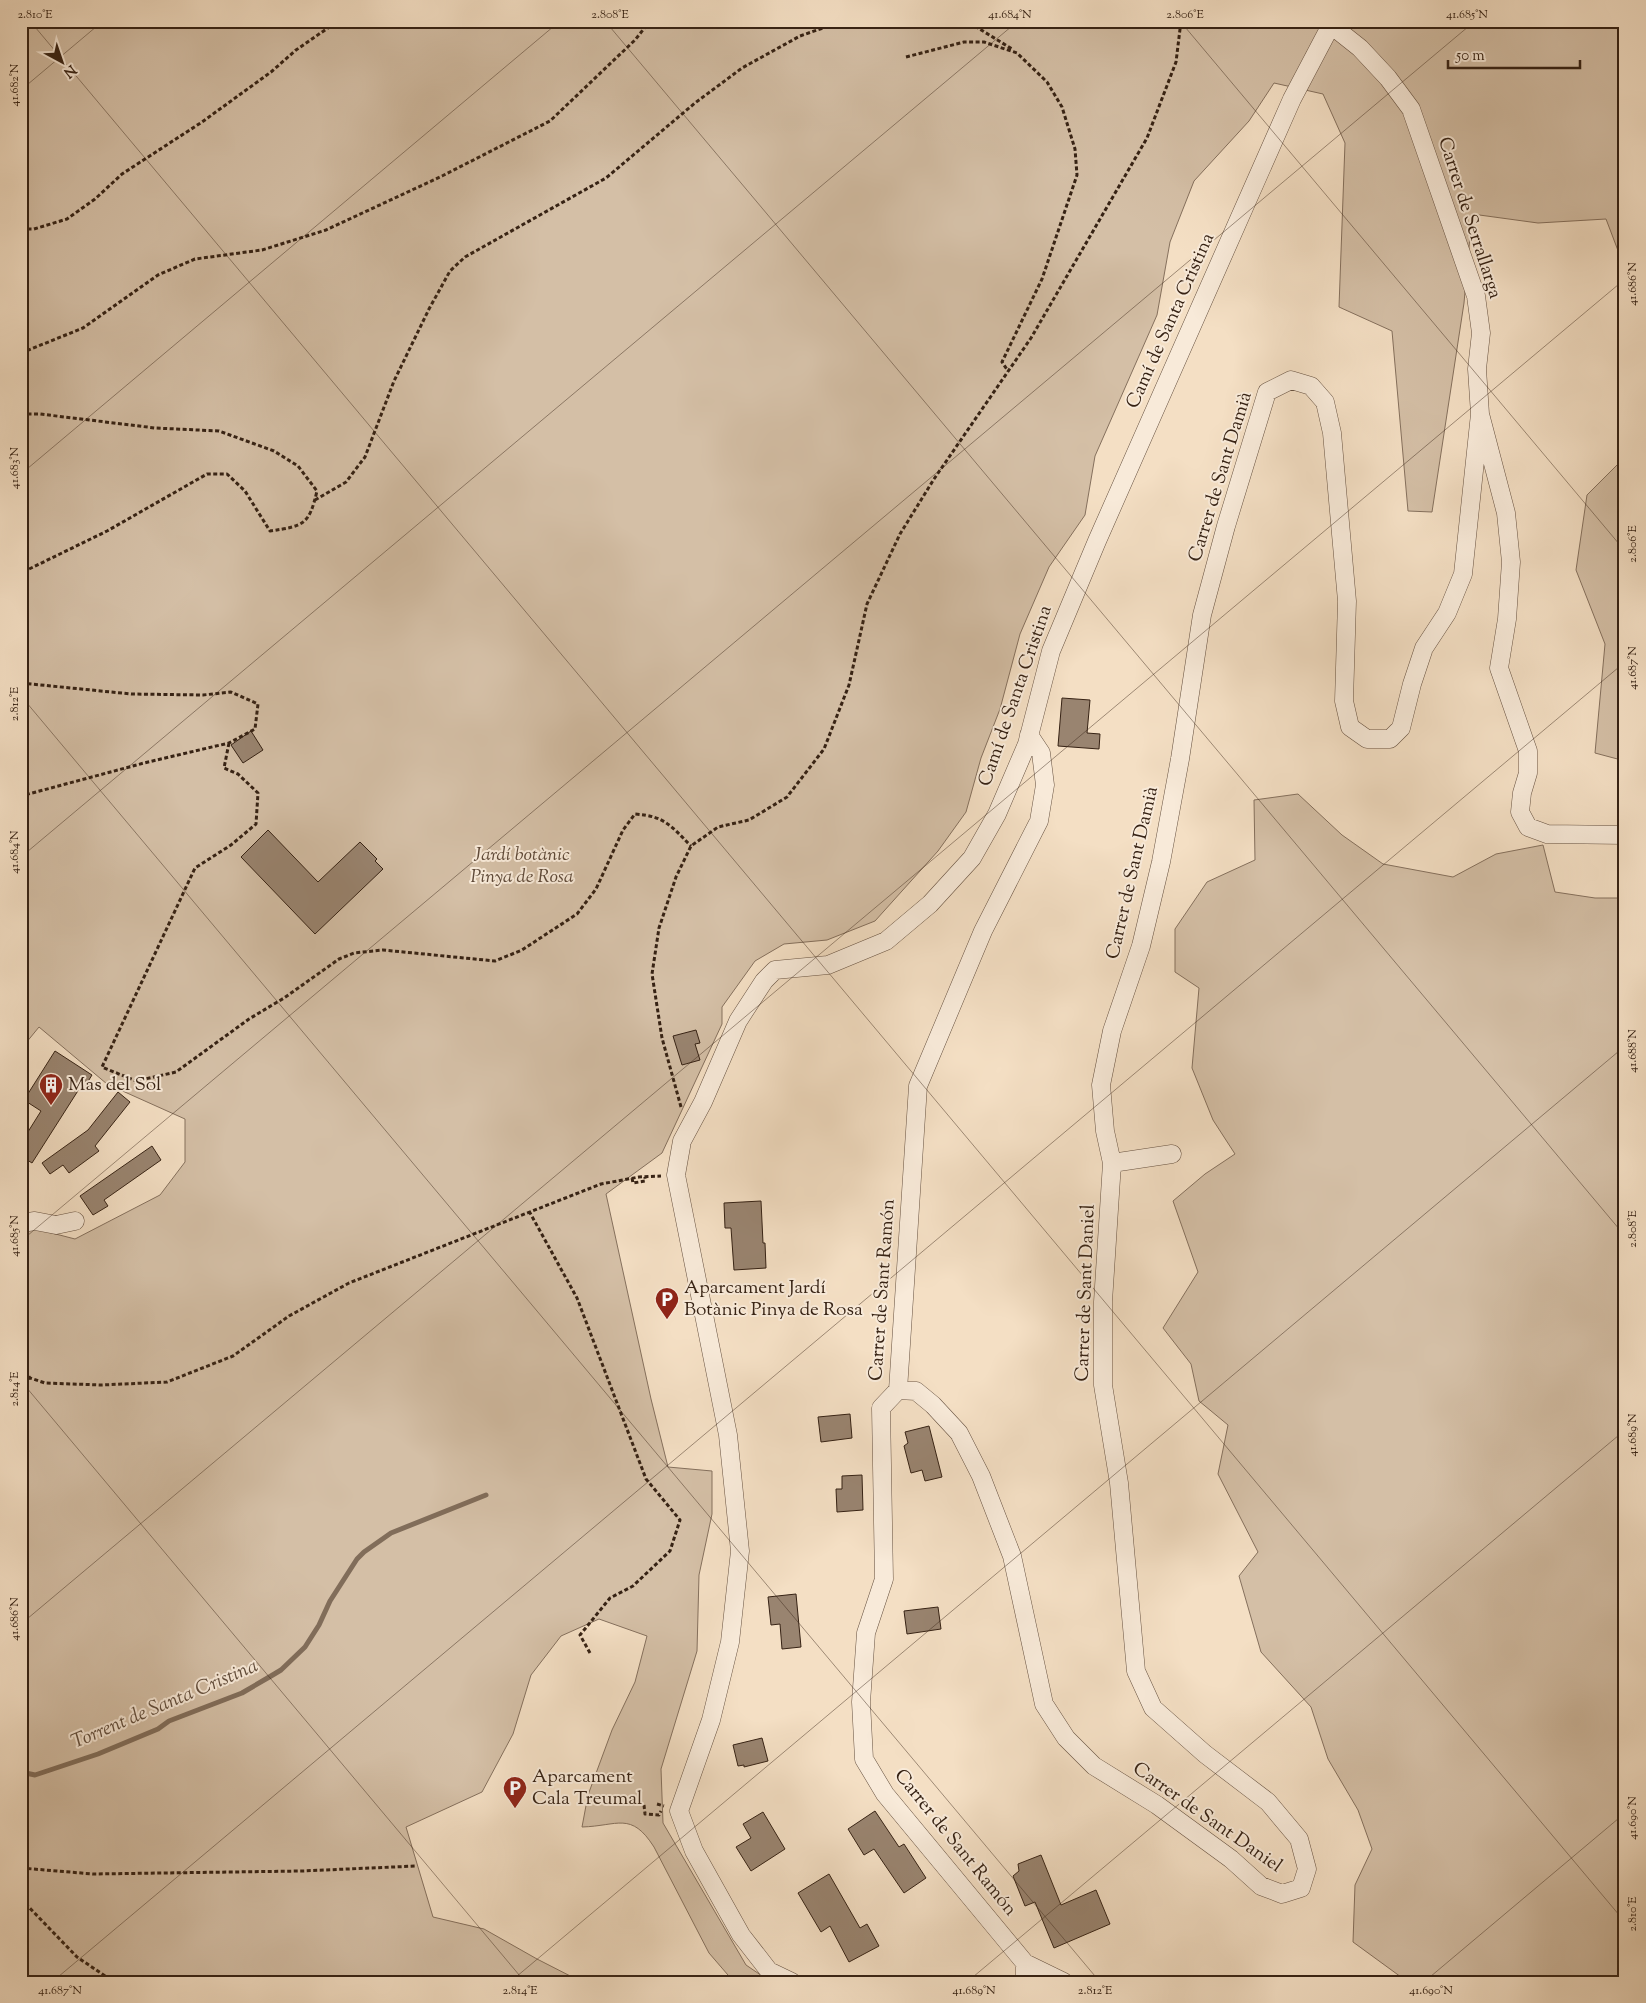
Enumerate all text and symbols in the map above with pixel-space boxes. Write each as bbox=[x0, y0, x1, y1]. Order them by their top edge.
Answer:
text: 2.810°E bbox=[17, 6, 53, 24]
text: 2.808°E bbox=[591, 6, 629, 24]
text: 41.684°N bbox=[988, 6, 1032, 24]
text: 2.806°E bbox=[1166, 6, 1204, 24]
text: 41.685°N bbox=[1446, 6, 1488, 24]
north arrow bbox=[38, 38, 88, 88]
scale bar bbox=[1448, 38, 1581, 70]
text: 50 m bbox=[1455, 46, 1485, 67]
text: N bbox=[58, 59, 80, 82]
text: 41.682°N bbox=[6, 63, 24, 106]
street label: Carrer de Serrallarga bbox=[1430, 134, 1508, 303]
street label: Camí de Santa Cristina bbox=[1120, 229, 1222, 413]
text: 41.686°N bbox=[1624, 262, 1642, 306]
street label: Carrer de Sant Damià bbox=[1182, 388, 1260, 565]
text: 41.683°N bbox=[6, 446, 24, 489]
text: 2.806°E bbox=[1624, 525, 1642, 563]
street label: Camí de Santa Cristina bbox=[972, 602, 1060, 790]
text: 41.687°N bbox=[1624, 646, 1642, 690]
text: 2.812°E bbox=[6, 686, 24, 721]
street label: Carrer de Sant Damià bbox=[1100, 784, 1166, 962]
text: 41.684°N bbox=[6, 830, 24, 874]
park label: Jardí botànic Pinya de Rosa bbox=[470, 842, 574, 891]
text: 41.688°N bbox=[1624, 1029, 1642, 1073]
building icon: Mas del Sol bbox=[38, 1072, 64, 1106]
place label: Mas del Sol bbox=[68, 1072, 161, 1099]
street label: Carrer de Sant Ramón bbox=[863, 1198, 903, 1382]
street label: Carrer de Sant Daniel bbox=[1069, 1204, 1103, 1382]
text: 2.808°E bbox=[1624, 1210, 1642, 1248]
text: 41.685°N bbox=[6, 1215, 24, 1257]
place label: Aparcament Jardí Botànic Pinya de Rosa bbox=[684, 1275, 863, 1324]
parking icon: Aparcament Jardí Botànic Pinya de Rosa bbox=[654, 1286, 680, 1320]
text: 2.814°E bbox=[6, 1371, 24, 1407]
text: 41.689°N bbox=[1624, 1413, 1642, 1457]
text: 41.686°N bbox=[6, 1597, 24, 1641]
water label: Torrent de Santa Cristina bbox=[67, 1652, 263, 1758]
street label: Carrer de Sant Daniel bbox=[1127, 1756, 1287, 1880]
place label: Aparcament Cala Treumal bbox=[532, 1764, 642, 1813]
street label: Carrer de Sant Ramón bbox=[887, 1764, 1023, 1922]
parking icon: Aparcament Cala Treumal bbox=[502, 1775, 528, 1809]
text: 41.690°N bbox=[1624, 1796, 1642, 1840]
text: 2.810°E bbox=[1624, 1896, 1642, 1932]
text: 41.687°N bbox=[38, 1982, 82, 2000]
text: 2.814°E bbox=[502, 1982, 538, 2000]
text: 41.689°N bbox=[952, 1982, 996, 2000]
text: 2.812°E bbox=[1078, 1982, 1113, 2000]
text: 41.690°N bbox=[1409, 1982, 1453, 2000]

